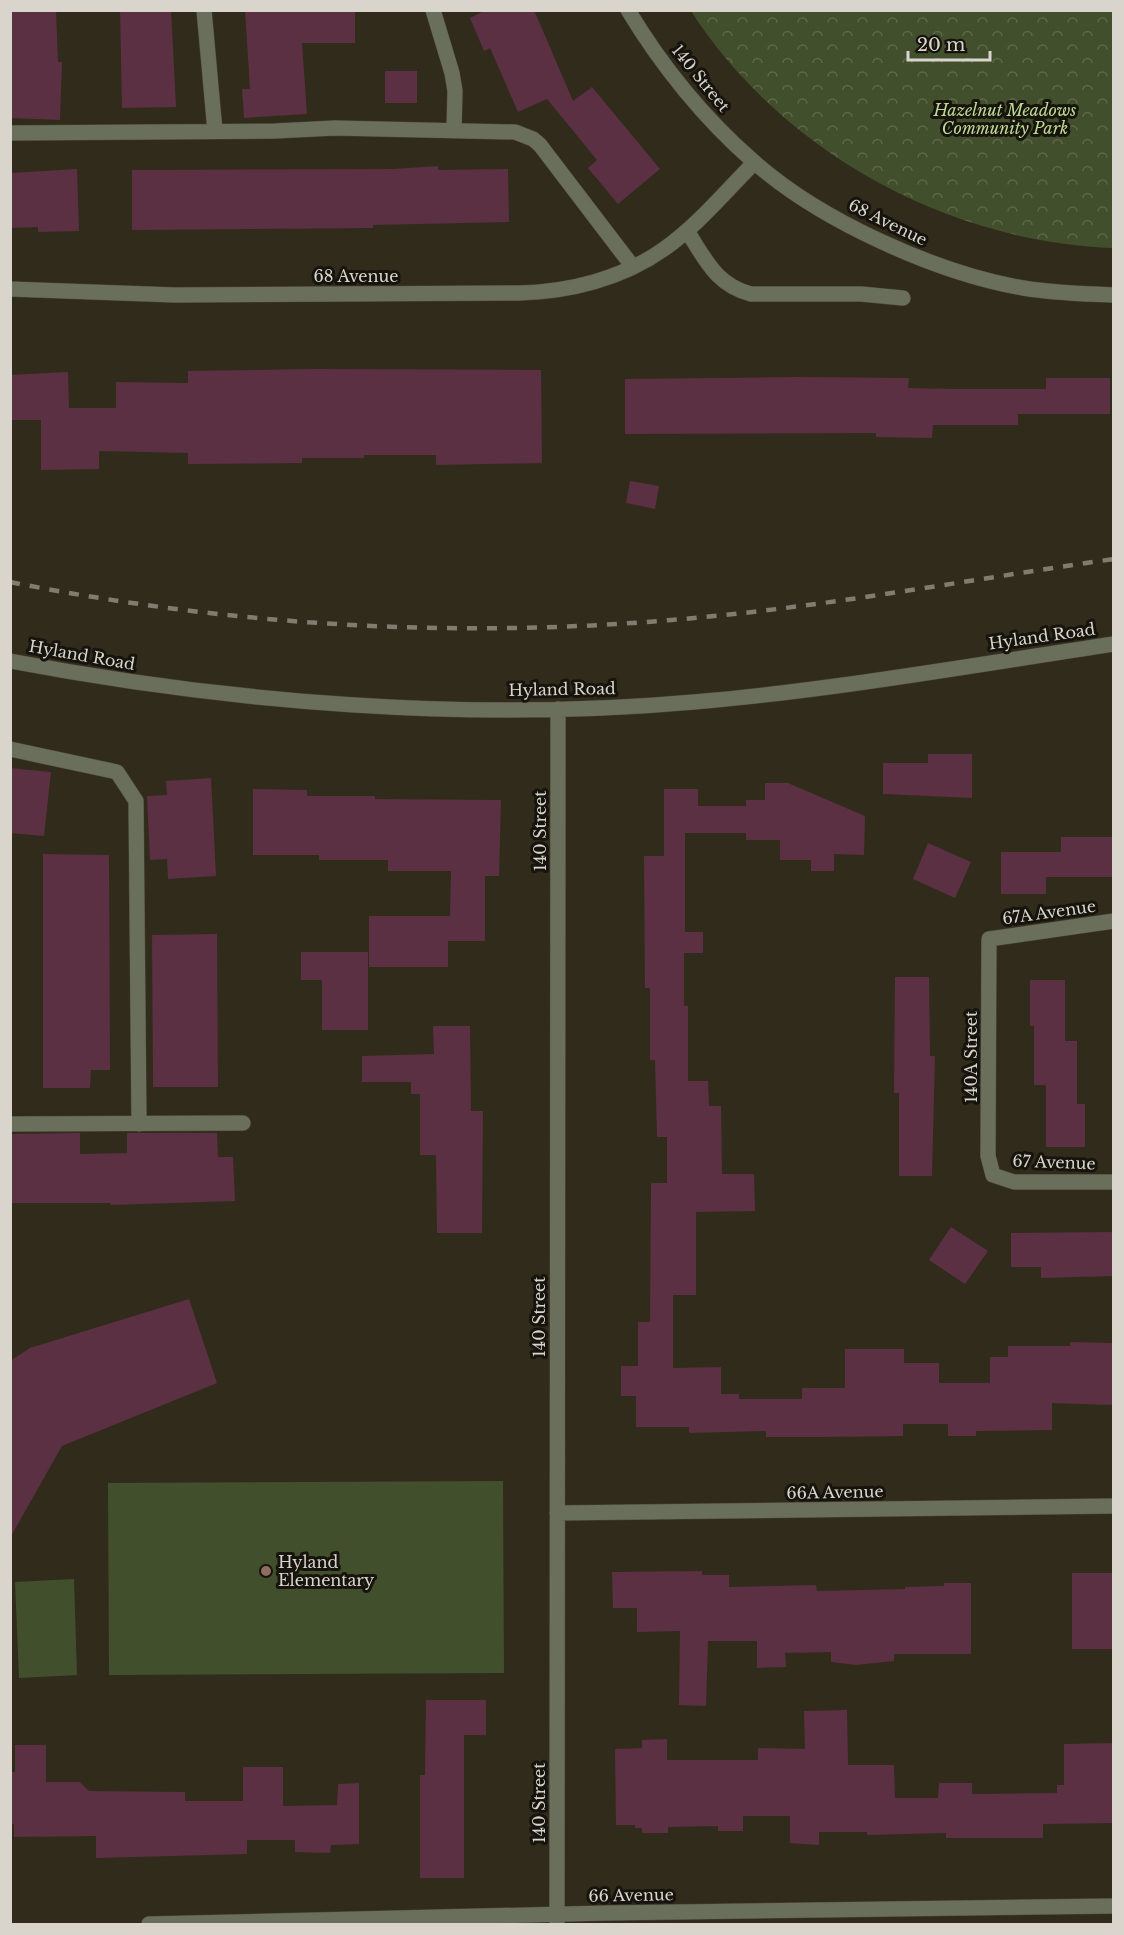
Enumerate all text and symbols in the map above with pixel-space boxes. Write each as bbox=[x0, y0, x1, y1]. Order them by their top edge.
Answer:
scale bar bbox=[908, 24, 990, 62]
text: 20 m bbox=[917, 34, 965, 56]
street label: 140 Street bbox=[668, 40, 734, 116]
park label: Hazelnut Meadows Community Park bbox=[933, 100, 1076, 138]
street label: 68 Avenue bbox=[845, 194, 931, 250]
street label: 68 Avenue bbox=[314, 266, 398, 286]
street label: Hyland Road bbox=[987, 619, 1097, 653]
street label: Hyland Road bbox=[27, 636, 137, 674]
street label: Hyland Road bbox=[508, 678, 616, 700]
street label: 140 Street bbox=[530, 791, 550, 871]
street label: 67A Avenue bbox=[1001, 896, 1097, 928]
street label: 140A Street bbox=[961, 1011, 981, 1103]
street label: 67 Avenue bbox=[1012, 1151, 1096, 1173]
street label: 140 Street bbox=[529, 1277, 549, 1357]
street label: 66A Avenue bbox=[786, 1481, 884, 1503]
place label: Hyland Elementary bbox=[278, 1552, 375, 1590]
marker: Hyland Elementary bbox=[259, 1564, 273, 1578]
street label: 140 Street bbox=[529, 1763, 549, 1843]
street label: 66 Avenue bbox=[588, 1884, 674, 1906]

